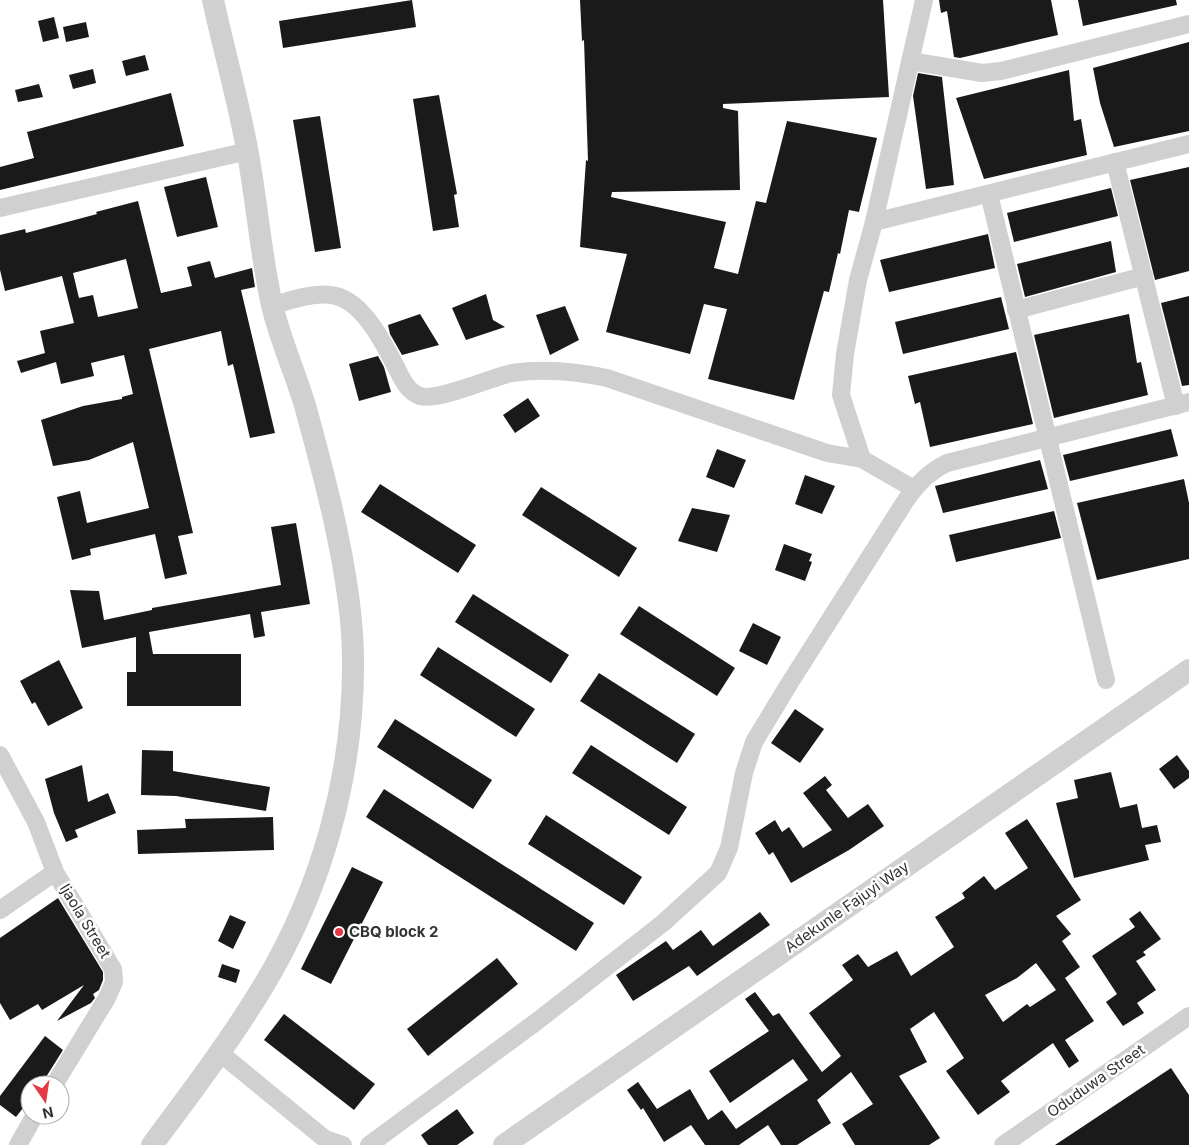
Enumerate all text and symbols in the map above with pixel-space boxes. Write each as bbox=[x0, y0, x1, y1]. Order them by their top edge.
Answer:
street label: Adekunle Fajuyi Way bbox=[781, 856, 913, 957]
street label: Ijaola Street bbox=[56, 880, 115, 962]
place label: CBQ block 2 bbox=[349, 922, 438, 941]
marker: CBQ block 2 bbox=[333, 926, 345, 938]
street label: Oduduwa Street bbox=[1043, 1040, 1148, 1121]
north arrow bbox=[20, 1075, 70, 1125]
text: N bbox=[41, 1104, 55, 1123]

